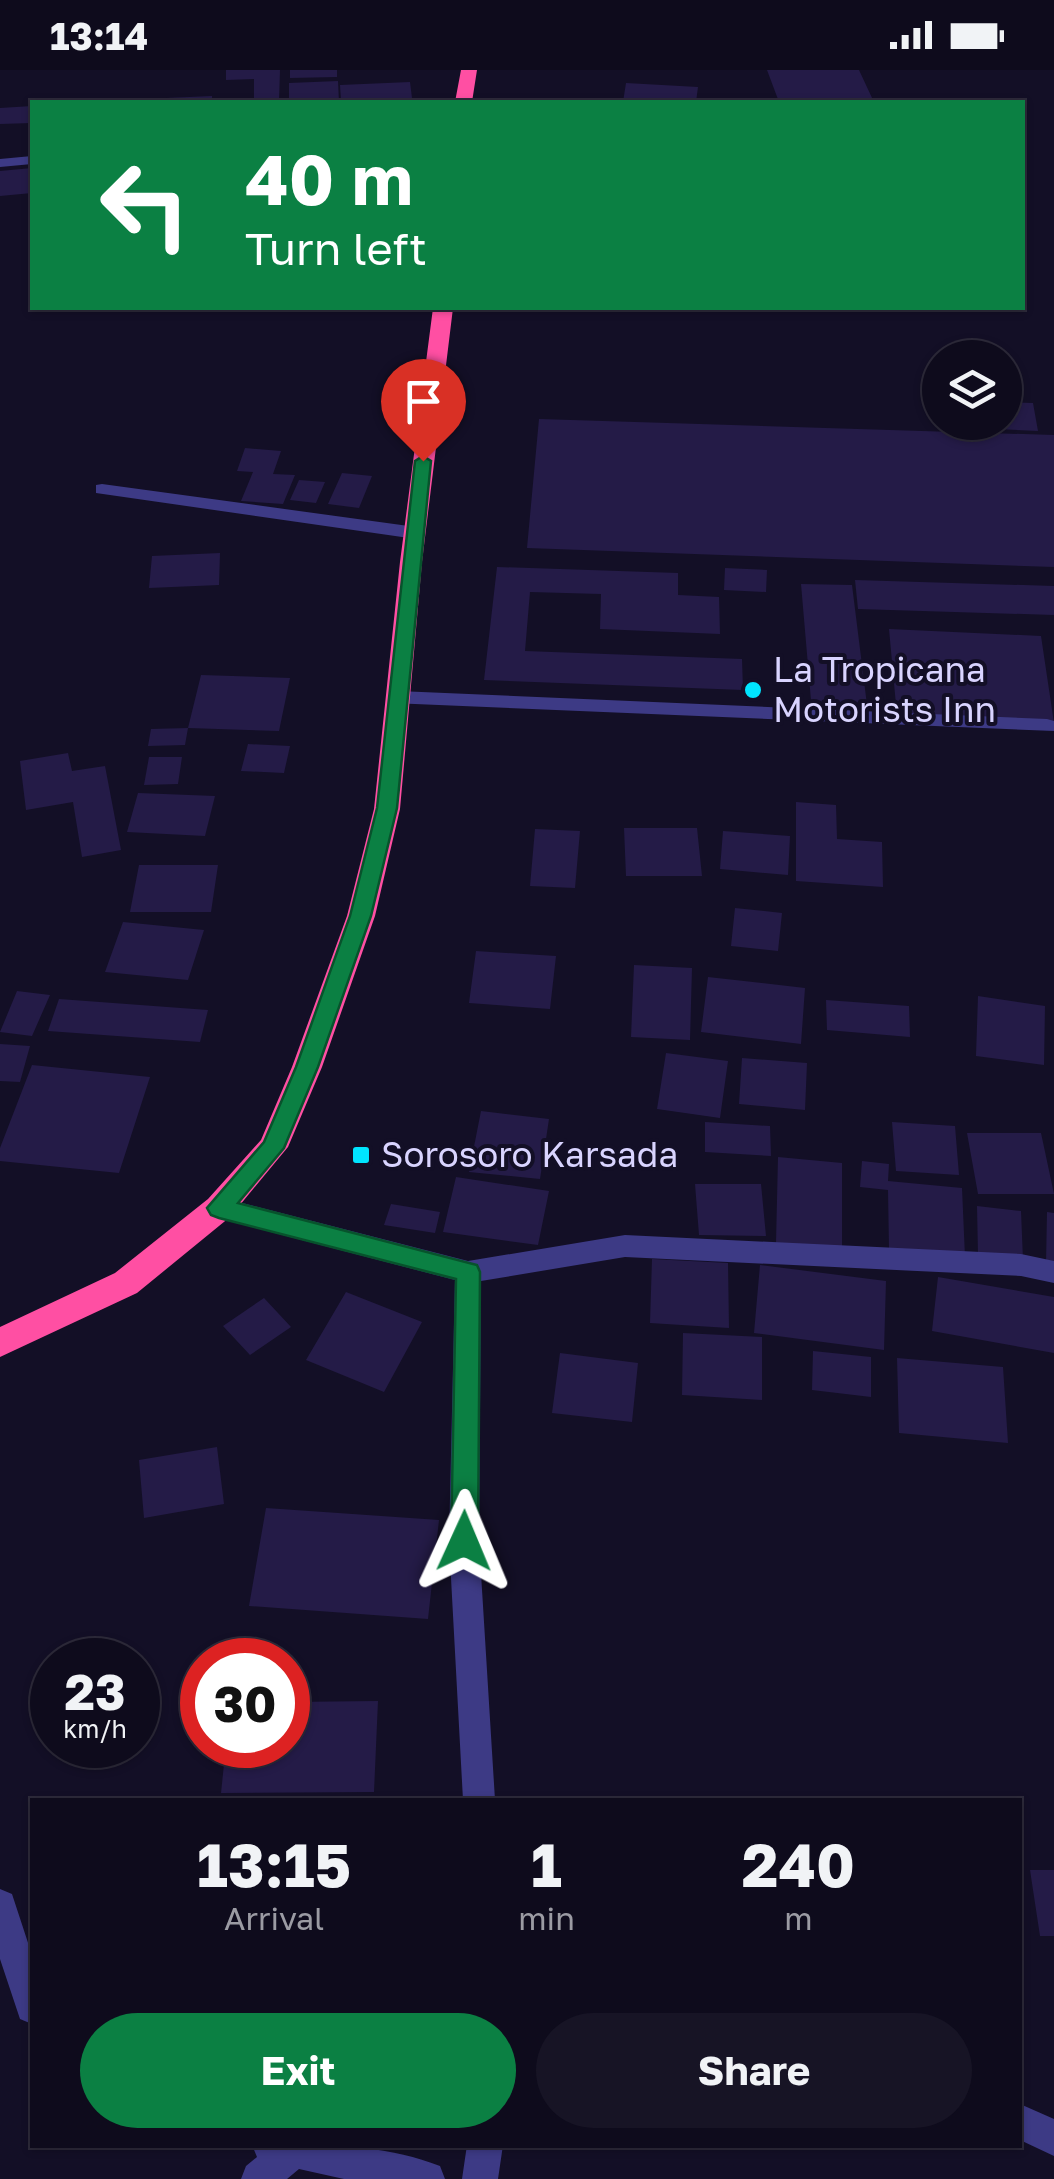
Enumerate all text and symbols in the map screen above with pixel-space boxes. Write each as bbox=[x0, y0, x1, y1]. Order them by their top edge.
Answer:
text: 13:14 bbox=[50, 13, 148, 58]
text: 40 m bbox=[245, 136, 413, 220]
icon: left bbox=[80, 140, 210, 270]
text: Turn left bbox=[245, 221, 427, 275]
map controls bbox=[922, 340, 1022, 440]
button: layers bbox=[922, 340, 1022, 440]
pin bbox=[381, 359, 466, 462]
icon: arrive bbox=[396, 374, 451, 429]
place label: La Tropicana Motorists Inn bbox=[773, 648, 996, 730]
marker: La Tropicana Motorists Inn bbox=[742, 679, 764, 701]
place label: Sorosoro Karsada bbox=[381, 1133, 678, 1175]
marker: Sorosoro Karsada bbox=[350, 1144, 372, 1166]
position arrow bbox=[412, 1489, 516, 1593]
speed limit sign: 30 bbox=[180, 1638, 310, 1768]
text: 23 bbox=[64, 1661, 125, 1721]
text: km/h bbox=[63, 1713, 127, 1744]
text: 13:15 bbox=[197, 1828, 351, 1900]
text: 1 bbox=[531, 1828, 562, 1900]
text: 240 bbox=[742, 1828, 855, 1900]
text: Arrival bbox=[224, 1899, 324, 1937]
text: min bbox=[518, 1899, 575, 1937]
text: m bbox=[784, 1899, 813, 1937]
button: Exit bbox=[80, 2013, 516, 2128]
button: Share bbox=[536, 2013, 972, 2128]

